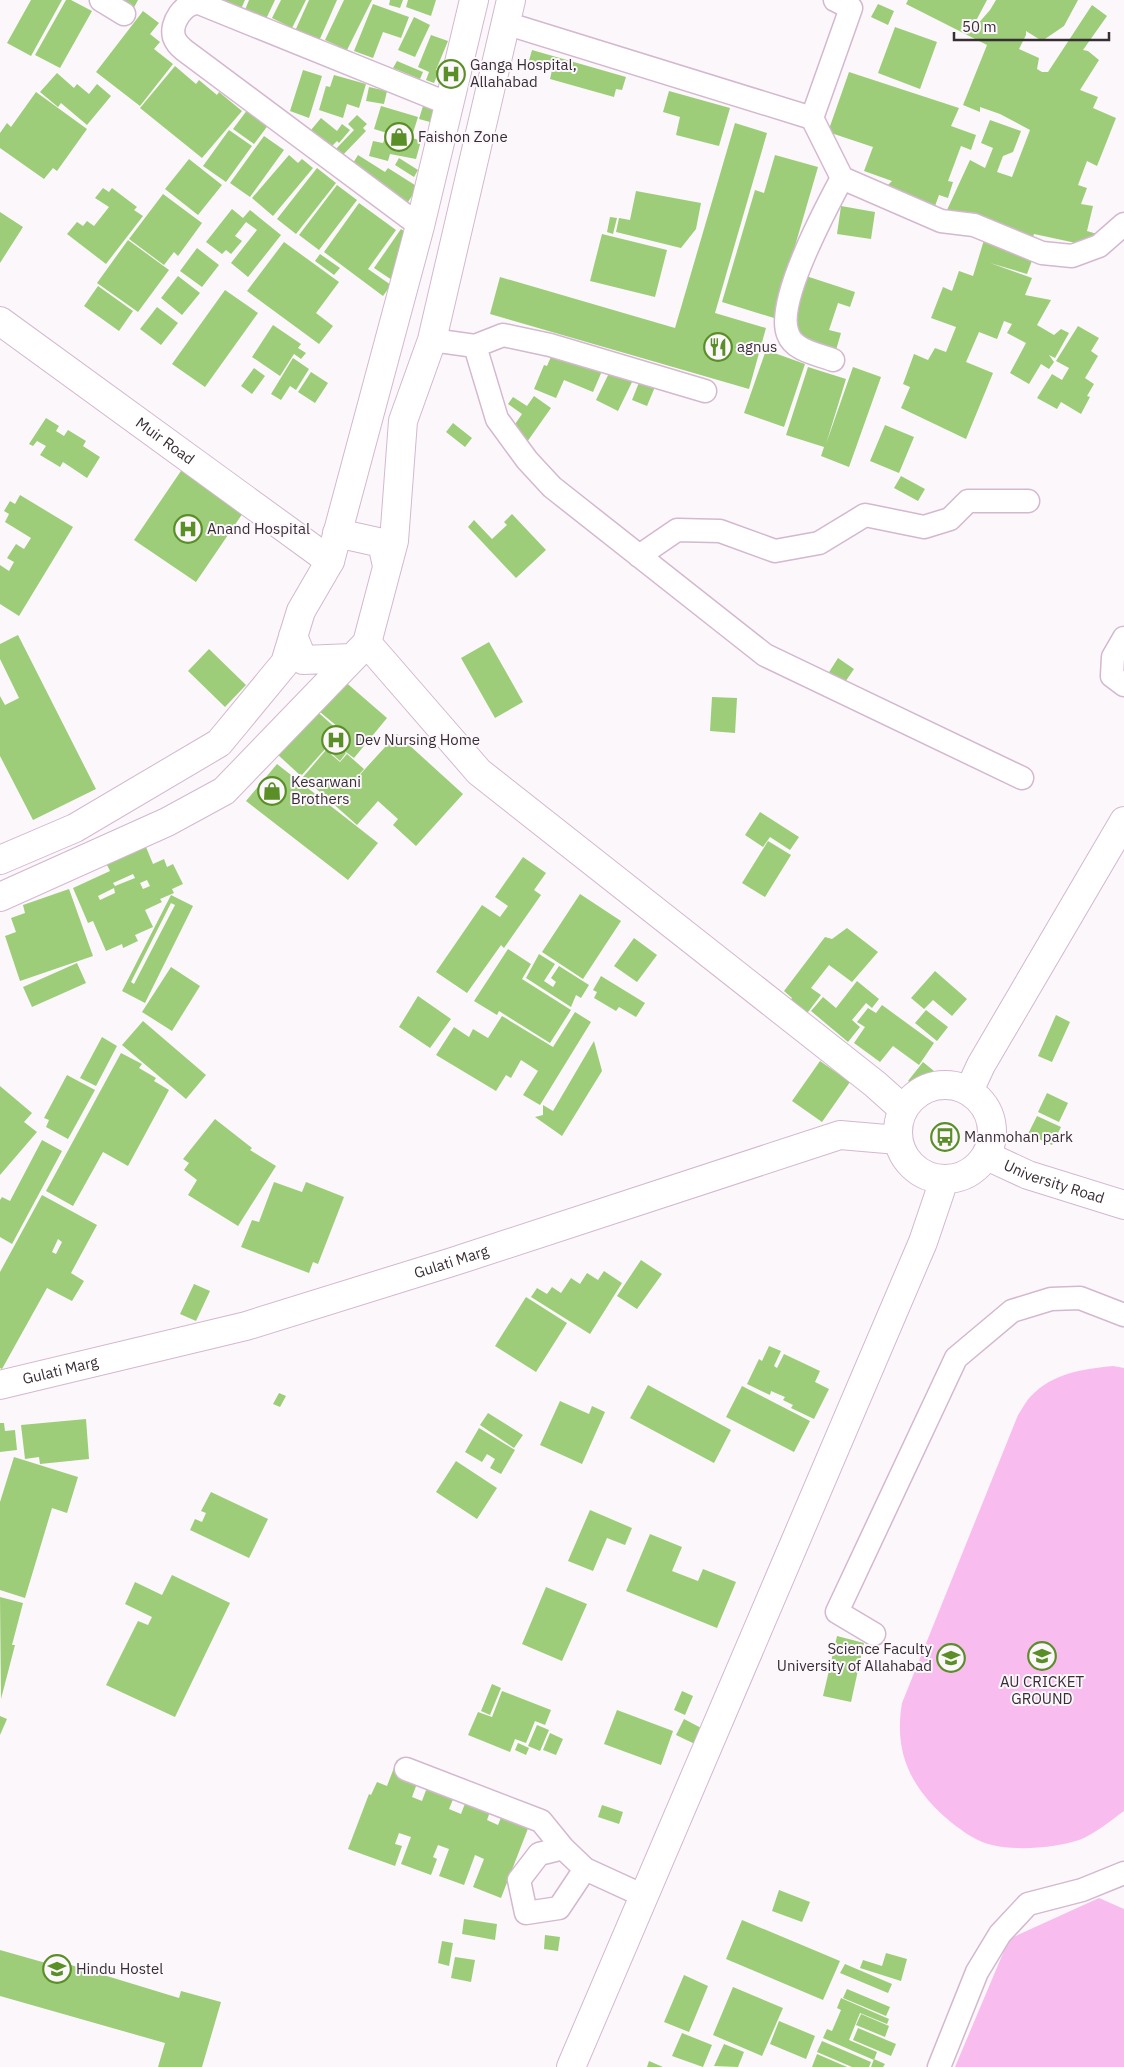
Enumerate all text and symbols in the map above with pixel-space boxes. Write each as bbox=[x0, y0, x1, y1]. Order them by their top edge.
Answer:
scale bar bbox=[954, 10, 1109, 42]
text: 50 m bbox=[962, 17, 997, 36]
place label: Ganga Hospital, Allahabad bbox=[470, 55, 577, 91]
hospital icon: Ganga Hospital, Allahabad bbox=[436, 59, 466, 89]
shop icon: Faishon Zone bbox=[384, 122, 414, 152]
place label: Faishon Zone bbox=[418, 127, 508, 146]
restaurant icon: agnus bbox=[703, 332, 733, 362]
place label: agnus bbox=[737, 337, 777, 356]
street label: Muir Road bbox=[132, 413, 198, 468]
hospital icon: Anand Hospital bbox=[173, 514, 203, 544]
place label: Anand Hospital bbox=[207, 519, 310, 538]
hospital icon: Dev Nursing Home bbox=[321, 725, 351, 755]
place label: Dev Nursing Home bbox=[355, 730, 480, 749]
place label: Kesarwani Brothers bbox=[291, 772, 361, 808]
shop icon: Kesarwani Brothers bbox=[257, 776, 287, 806]
bus stop icon: Manmohan park bbox=[930, 1122, 960, 1152]
place label: Manmohan park bbox=[964, 1127, 1073, 1146]
street label: University Road bbox=[1001, 1155, 1107, 1207]
street label: Gulati Marg bbox=[412, 1241, 491, 1282]
street label: Gulati Marg bbox=[21, 1352, 100, 1388]
place label: Science Faculty University of Allahabad bbox=[777, 1639, 933, 1675]
school or university icon: AU CRICKET GROUND bbox=[1027, 1641, 1057, 1671]
school or university icon: Science Faculty University of Allahabad bbox=[936, 1643, 966, 1673]
place label: AU CRICKET GROUND bbox=[1000, 1672, 1085, 1708]
school or university icon: Hindu Hostel bbox=[42, 1954, 72, 1984]
place label: Hindu Hostel bbox=[76, 1959, 163, 1978]

